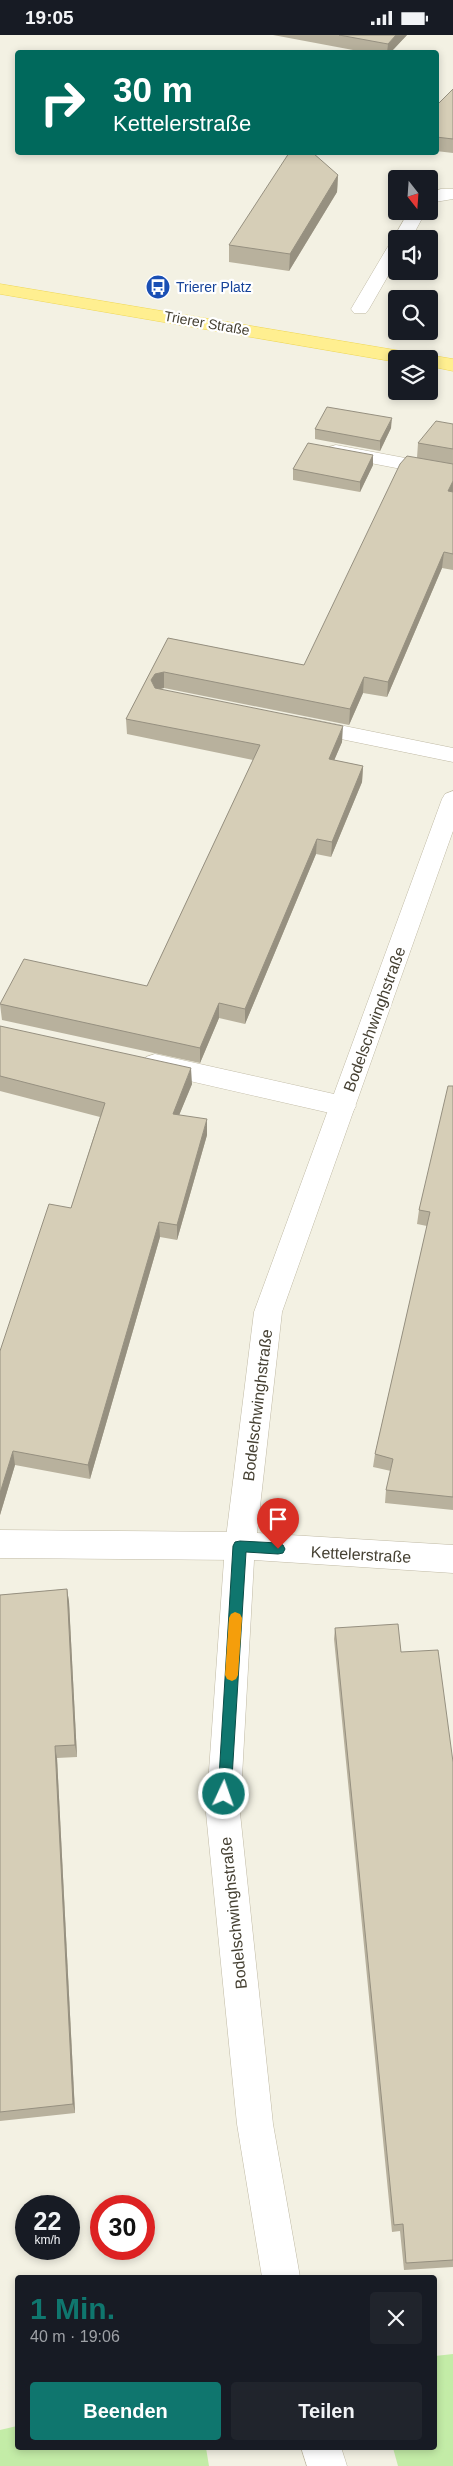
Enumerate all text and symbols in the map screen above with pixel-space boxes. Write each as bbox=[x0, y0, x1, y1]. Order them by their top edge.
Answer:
text: 19:05 bbox=[25, 7, 74, 28]
icon: right bbox=[30, 70, 95, 135]
text: 30 m bbox=[113, 70, 193, 109]
text: Kettelerstraße bbox=[113, 111, 251, 136]
north arrow bbox=[388, 170, 438, 220]
map controls bbox=[388, 170, 438, 400]
button: sound bbox=[388, 230, 438, 280]
bus stop icon: Trierer Platz bbox=[145, 274, 171, 300]
place label: Trierer Platz bbox=[176, 279, 252, 295]
button: search bbox=[388, 290, 438, 340]
street label: Trierer Straße bbox=[163, 308, 251, 338]
button: layers bbox=[388, 350, 438, 400]
street label: Bodelschwinghstraße bbox=[340, 944, 409, 1094]
street label: Bodelschwinghstraße bbox=[240, 1328, 275, 1482]
pin bbox=[257, 1498, 299, 1549]
icon: arrive bbox=[264, 1505, 292, 1533]
street label: Kettelerstraße bbox=[310, 1543, 412, 1566]
position arrow bbox=[197, 1767, 249, 1819]
street label: Bodelschwinghstraße bbox=[217, 1836, 250, 1990]
speed limit sign: 30 bbox=[90, 2195, 155, 2260]
text: 22 bbox=[34, 2207, 61, 2235]
text: km/h bbox=[34, 2233, 61, 2247]
text: 1 Min. bbox=[30, 2292, 115, 2325]
button: close bbox=[370, 2292, 422, 2344]
text: 40 m · 19:06 bbox=[30, 2328, 120, 2345]
button: Beenden bbox=[30, 2382, 221, 2440]
button: Teilen bbox=[231, 2382, 422, 2440]

